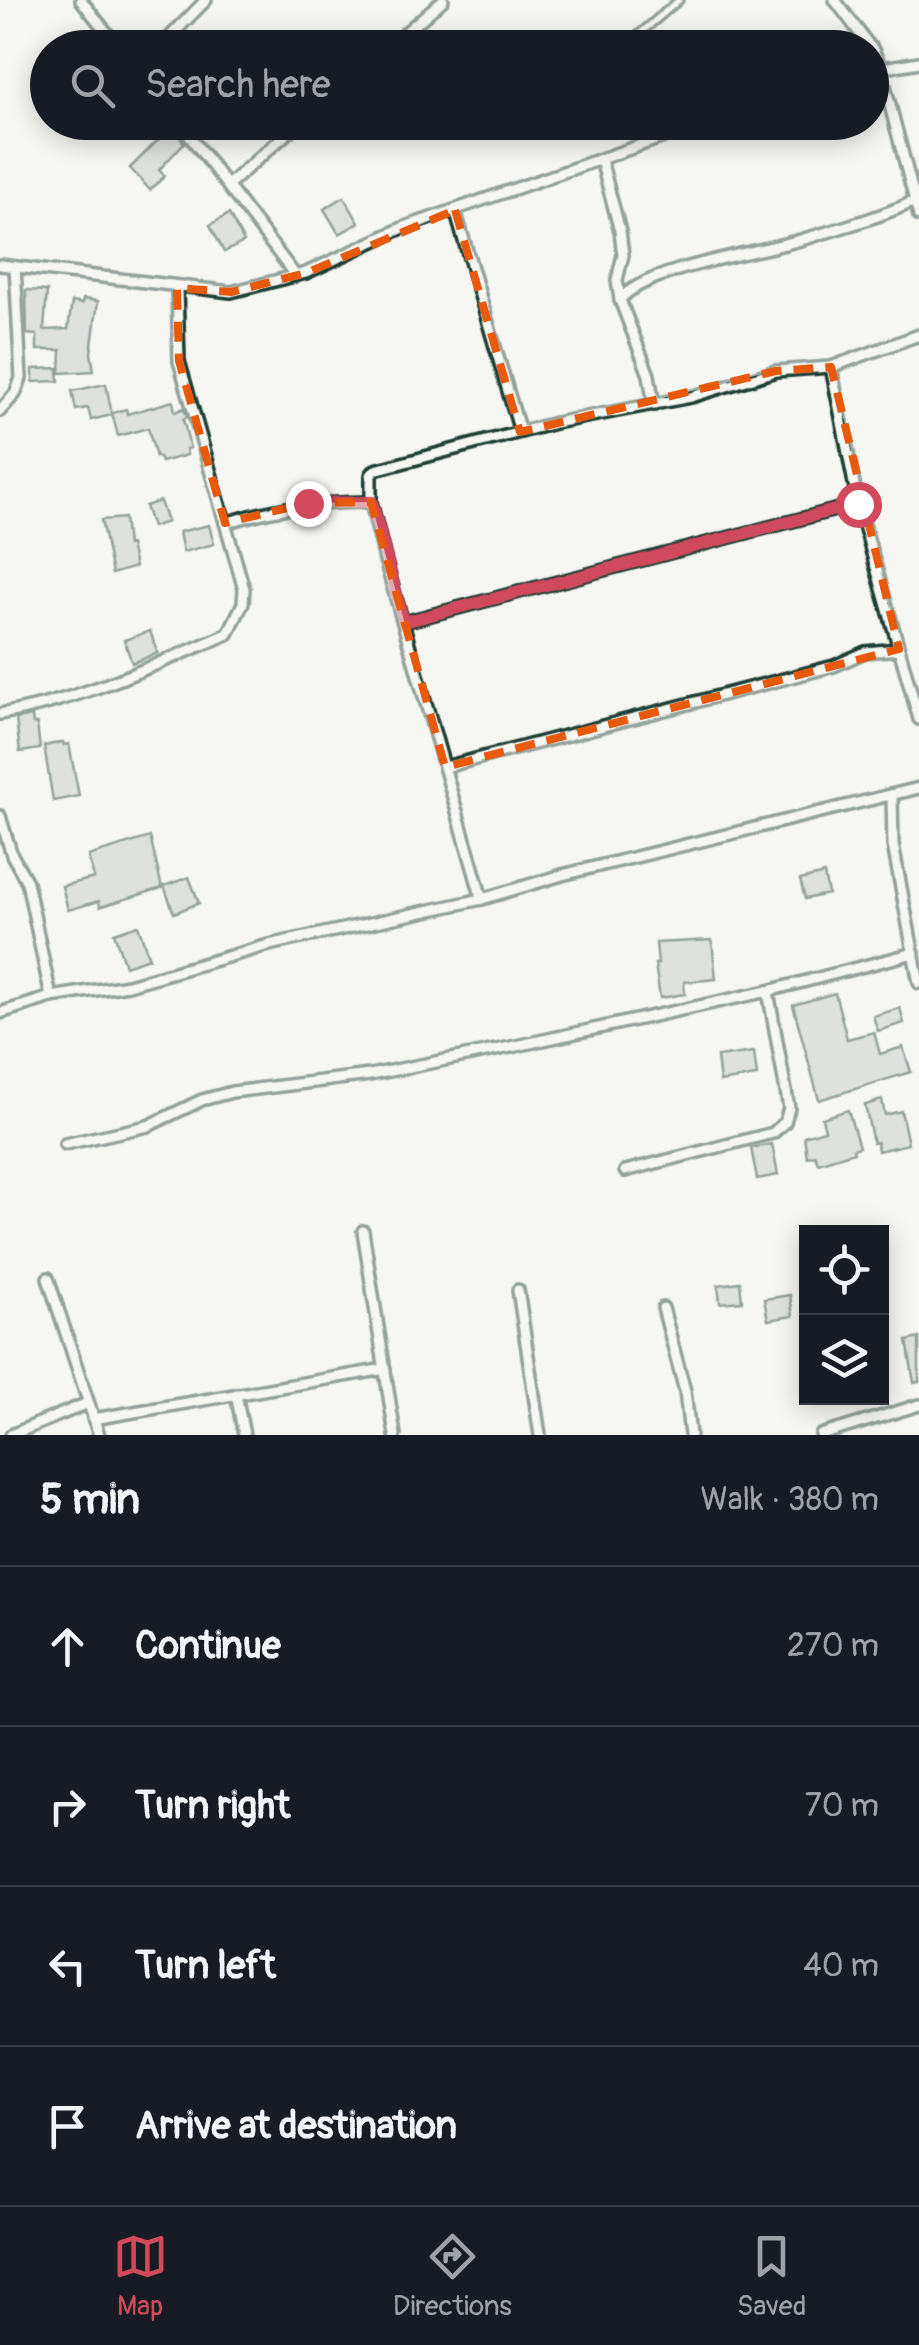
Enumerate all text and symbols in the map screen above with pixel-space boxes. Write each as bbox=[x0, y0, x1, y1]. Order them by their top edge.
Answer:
search box bbox=[30, 30, 889, 140]
icon: search bbox=[65, 58, 120, 113]
text: Search here bbox=[145, 61, 331, 109]
route end bbox=[286, 481, 332, 527]
route start bbox=[836, 482, 882, 528]
map controls bbox=[799, 1225, 889, 1405]
button: locate bbox=[799, 1225, 889, 1315]
button: layers bbox=[799, 1315, 889, 1405]
text: 5 min bbox=[40, 1474, 140, 1526]
text: Walk · 380 m bbox=[700, 1480, 879, 1520]
icon: ahead bbox=[40, 1619, 95, 1674]
text: Continue bbox=[135, 1622, 281, 1670]
text: 270 m bbox=[787, 1626, 879, 1666]
icon: right bbox=[40, 1779, 95, 1834]
text: Turn right bbox=[135, 1782, 290, 1830]
text: 70 m bbox=[805, 1786, 879, 1826]
icon: left bbox=[40, 1939, 95, 1994]
text: Turn left bbox=[135, 1942, 276, 1990]
text: 40 m bbox=[803, 1946, 879, 1986]
icon: arrive bbox=[40, 2099, 95, 2154]
text: Arrive at destination bbox=[135, 2102, 457, 2150]
tab: Map bbox=[113, 2229, 168, 2324]
tab: Directions bbox=[393, 2229, 512, 2324]
tab: Saved bbox=[737, 2229, 806, 2324]

